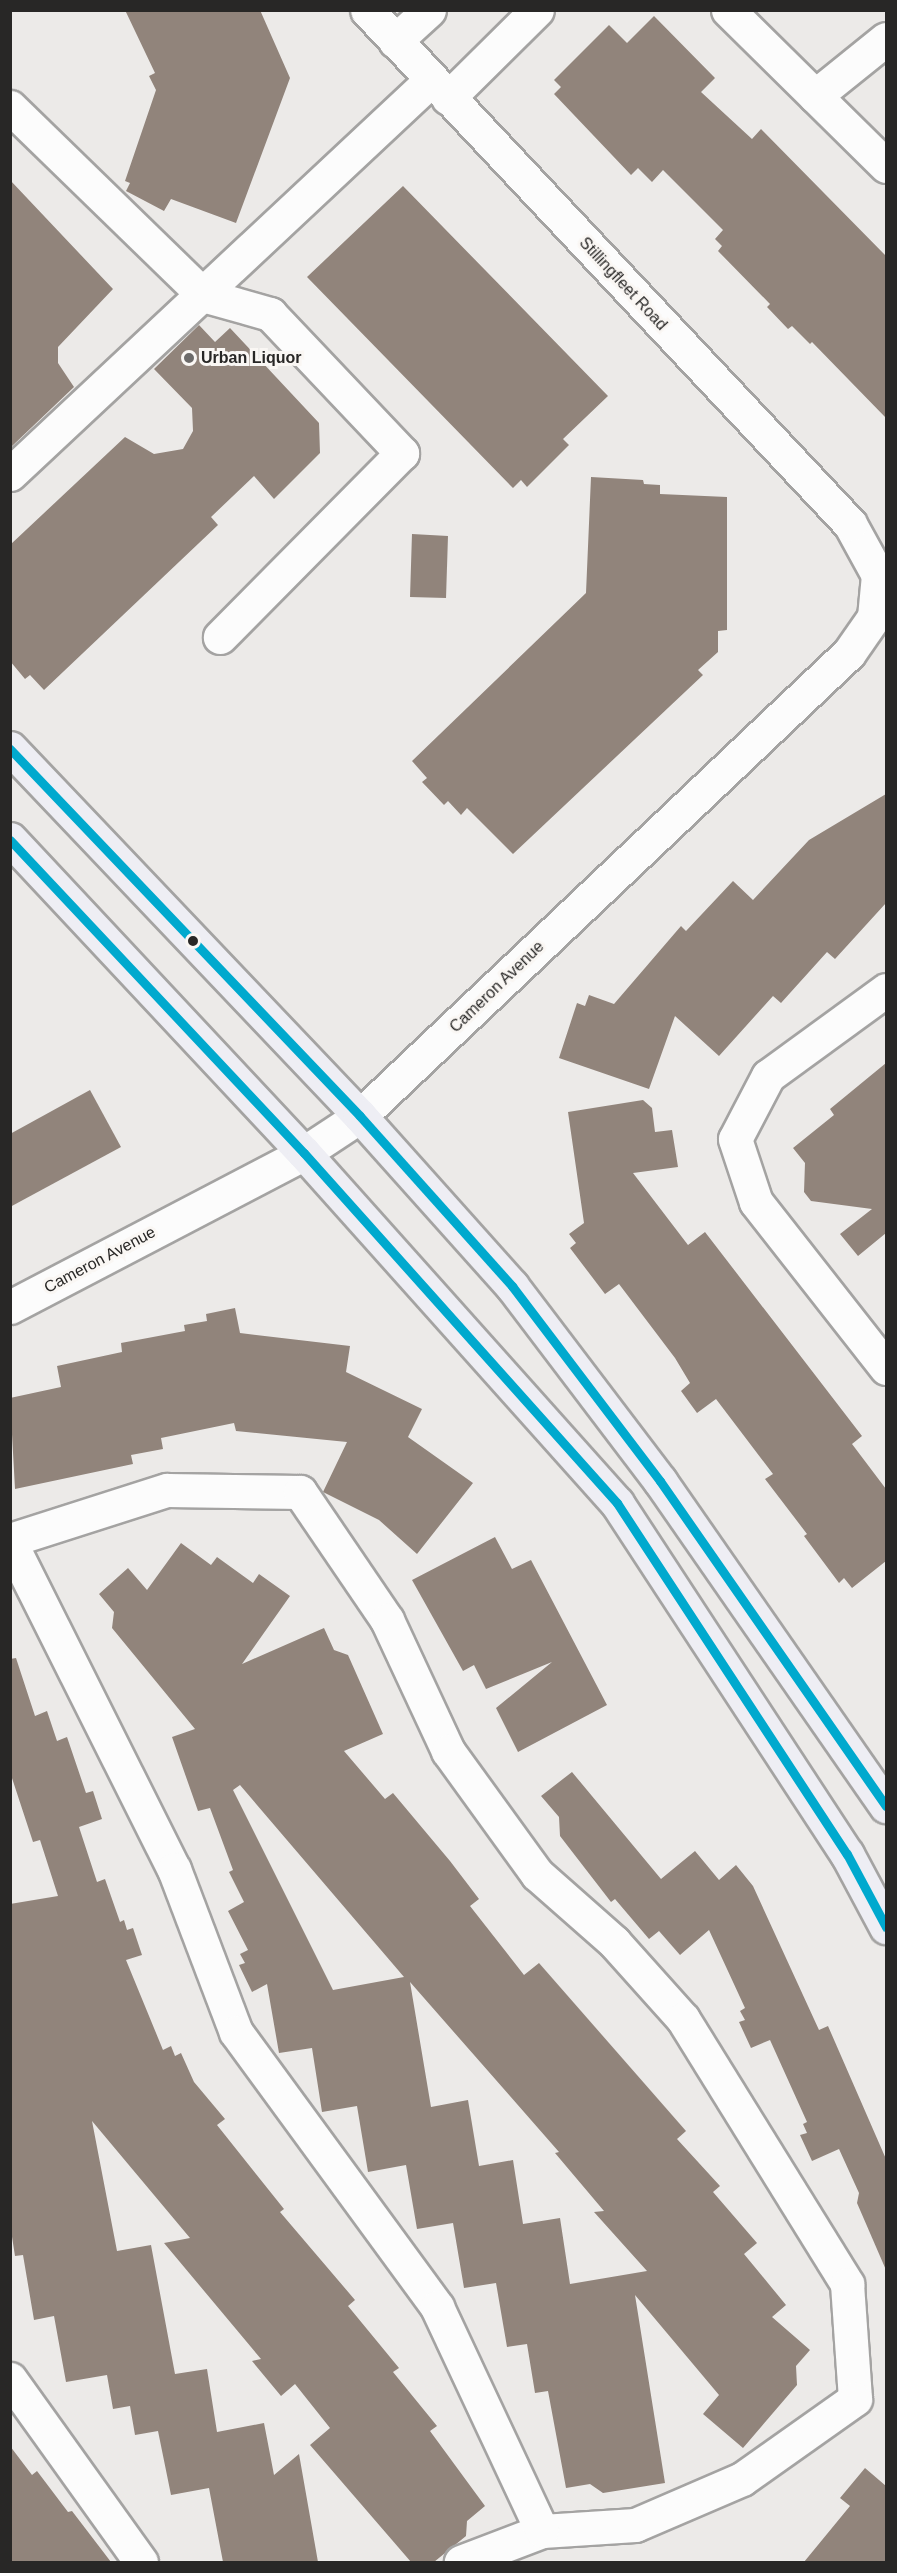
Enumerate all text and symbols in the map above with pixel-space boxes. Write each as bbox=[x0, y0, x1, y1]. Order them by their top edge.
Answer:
street label: Stillingfleet Road bbox=[575, 234, 671, 334]
place label: Urban Liquor bbox=[201, 348, 301, 368]
marker: Urban Liquor bbox=[182, 351, 196, 365]
unlabelled marker bbox=[187, 935, 199, 947]
street label: Cameron Avenue bbox=[446, 937, 548, 1037]
street label: Cameron Avenue bbox=[41, 1222, 159, 1298]

